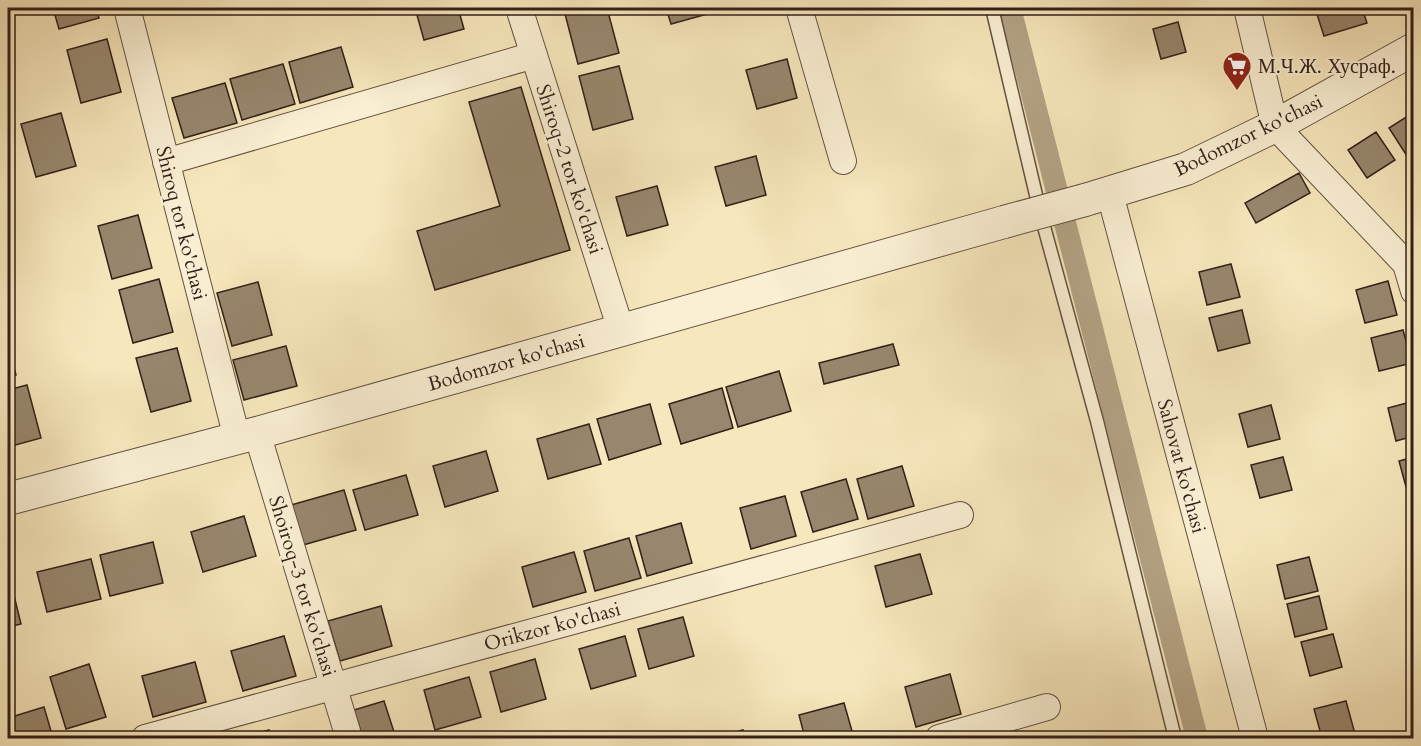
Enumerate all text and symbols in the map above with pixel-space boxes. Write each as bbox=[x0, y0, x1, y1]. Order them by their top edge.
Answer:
supermarket icon: М.Ч.Ж. Хусраф. bbox=[1221, 50, 1253, 92]
place label: М.Ч.Ж. Хусраф. bbox=[1258, 53, 1396, 80]
street label: Shiroq-2 tor ko'chasi bbox=[529, 81, 610, 258]
street label: Bodomzor ko'chasi bbox=[1169, 88, 1327, 183]
street label: Shiroq tor ko'chasi bbox=[149, 143, 214, 303]
street label: Bodomzor ko'chasi bbox=[424, 327, 588, 398]
street label: Sahovat ko'chasi bbox=[1151, 396, 1213, 537]
street label: Shoiroq-3 tor ko'chasi bbox=[262, 492, 343, 680]
street label: Orikzor ko'chasi bbox=[481, 595, 624, 658]

